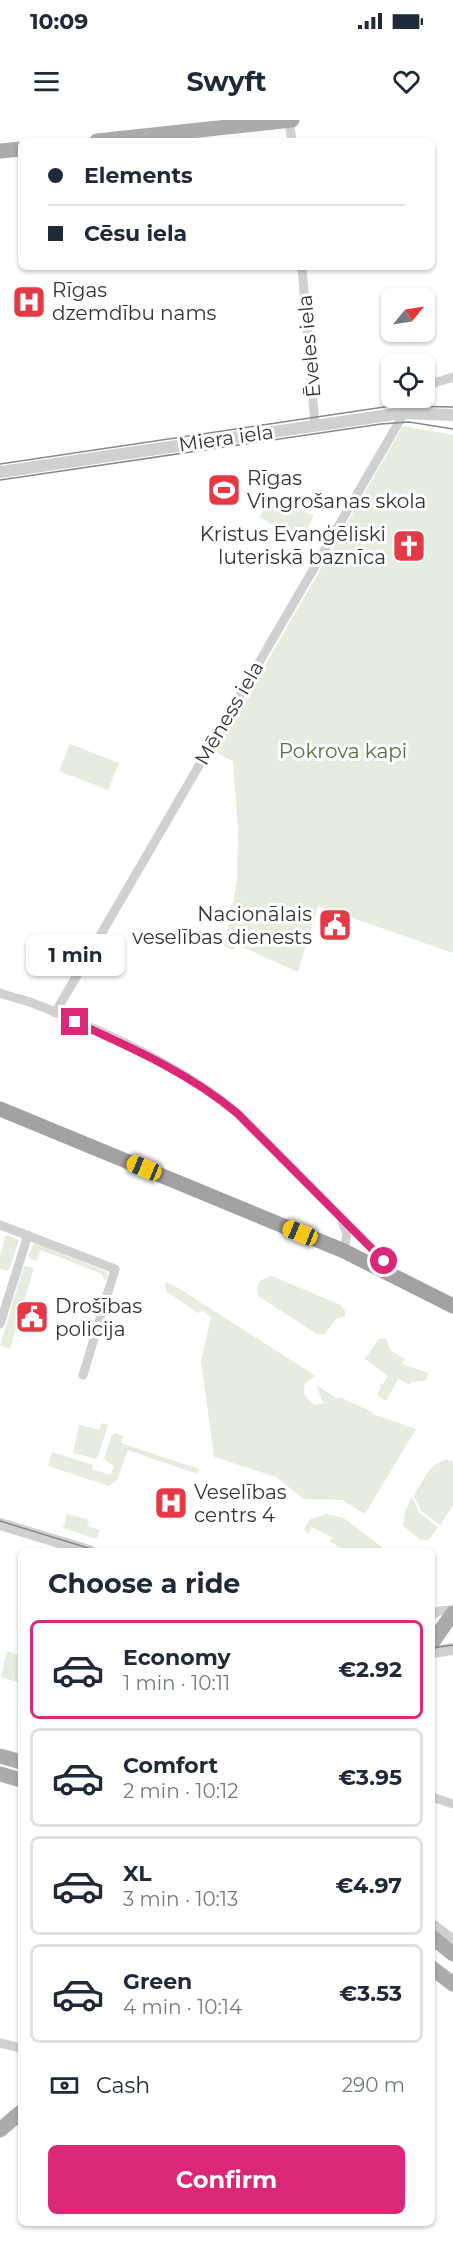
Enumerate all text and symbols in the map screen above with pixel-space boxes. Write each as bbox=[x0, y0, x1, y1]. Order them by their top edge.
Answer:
text: 10:09 bbox=[30, 8, 88, 35]
icon: menu bbox=[30, 65, 63, 98]
text: Swyft bbox=[186, 65, 267, 98]
icon: heart bbox=[390, 65, 423, 98]
text: Elements bbox=[84, 162, 193, 189]
text: Cēsu iela bbox=[84, 220, 187, 247]
place label: Rīgas dzemdību nams bbox=[52, 278, 217, 325]
hospital icon: Rīgas dzemdību nams bbox=[11, 284, 47, 320]
north arrow bbox=[381, 288, 435, 342]
map controls bbox=[381, 288, 435, 408]
street label: Ēveles iela bbox=[293, 294, 325, 398]
button: locate bbox=[381, 354, 435, 408]
street label: Miera iela bbox=[177, 419, 275, 457]
place label: Rīgas Vingrošanas skola bbox=[247, 466, 426, 513]
sports icon: Rīgas Vingrošanas skola bbox=[206, 472, 242, 508]
place label: Kristus Evanģēliski luteriskā baznīca bbox=[200, 522, 386, 569]
church icon: Kristus Evanģēliski luteriskā baznīca bbox=[391, 528, 427, 564]
street label: Mēness iela bbox=[190, 657, 268, 769]
park label: Pokrova kapi bbox=[279, 739, 407, 763]
place label: Nacionālais veselības dienests bbox=[132, 902, 312, 949]
public building icon: Nacionālais veselības dienests bbox=[317, 907, 353, 943]
callout: 1 min bbox=[26, 935, 124, 977]
text: 1 min bbox=[48, 943, 103, 967]
route end bbox=[61, 1008, 88, 1035]
car bbox=[124, 1153, 164, 1183]
car bbox=[280, 1218, 320, 1248]
route start bbox=[370, 1247, 397, 1274]
place label: Drošības policija bbox=[55, 1294, 142, 1341]
public building icon: Drošības policija bbox=[14, 1299, 50, 1335]
place label: Veselības centrs 4 bbox=[194, 1480, 287, 1527]
hospital icon: Veselības centrs 4 bbox=[153, 1485, 189, 1521]
text: Choose a ride bbox=[48, 1567, 240, 1600]
icon: car bbox=[51, 1643, 105, 1697]
text: Economy bbox=[123, 1644, 231, 1671]
text: €2.92 bbox=[338, 1656, 402, 1683]
text: 1 min · 10:11 bbox=[123, 1671, 230, 1695]
icon: car bbox=[51, 1751, 105, 1805]
text: Comfort bbox=[123, 1752, 218, 1779]
text: €3.95 bbox=[338, 1764, 402, 1791]
text: 2 min · 10:12 bbox=[123, 1779, 239, 1803]
icon: car bbox=[51, 1859, 105, 1913]
text: XL bbox=[123, 1860, 152, 1887]
text: €4.97 bbox=[336, 1872, 402, 1899]
text: 3 min · 10:13 bbox=[123, 1887, 238, 1911]
icon: car bbox=[51, 1967, 105, 2021]
text: Green bbox=[123, 1968, 192, 1995]
text: €3.53 bbox=[339, 1980, 402, 2007]
text: 4 min · 10:14 bbox=[123, 1995, 242, 2019]
icon: cash bbox=[48, 2069, 81, 2102]
text: Cash bbox=[96, 2072, 150, 2099]
text: 290 m bbox=[342, 2073, 405, 2097]
button: Confirm bbox=[48, 2145, 405, 2214]

